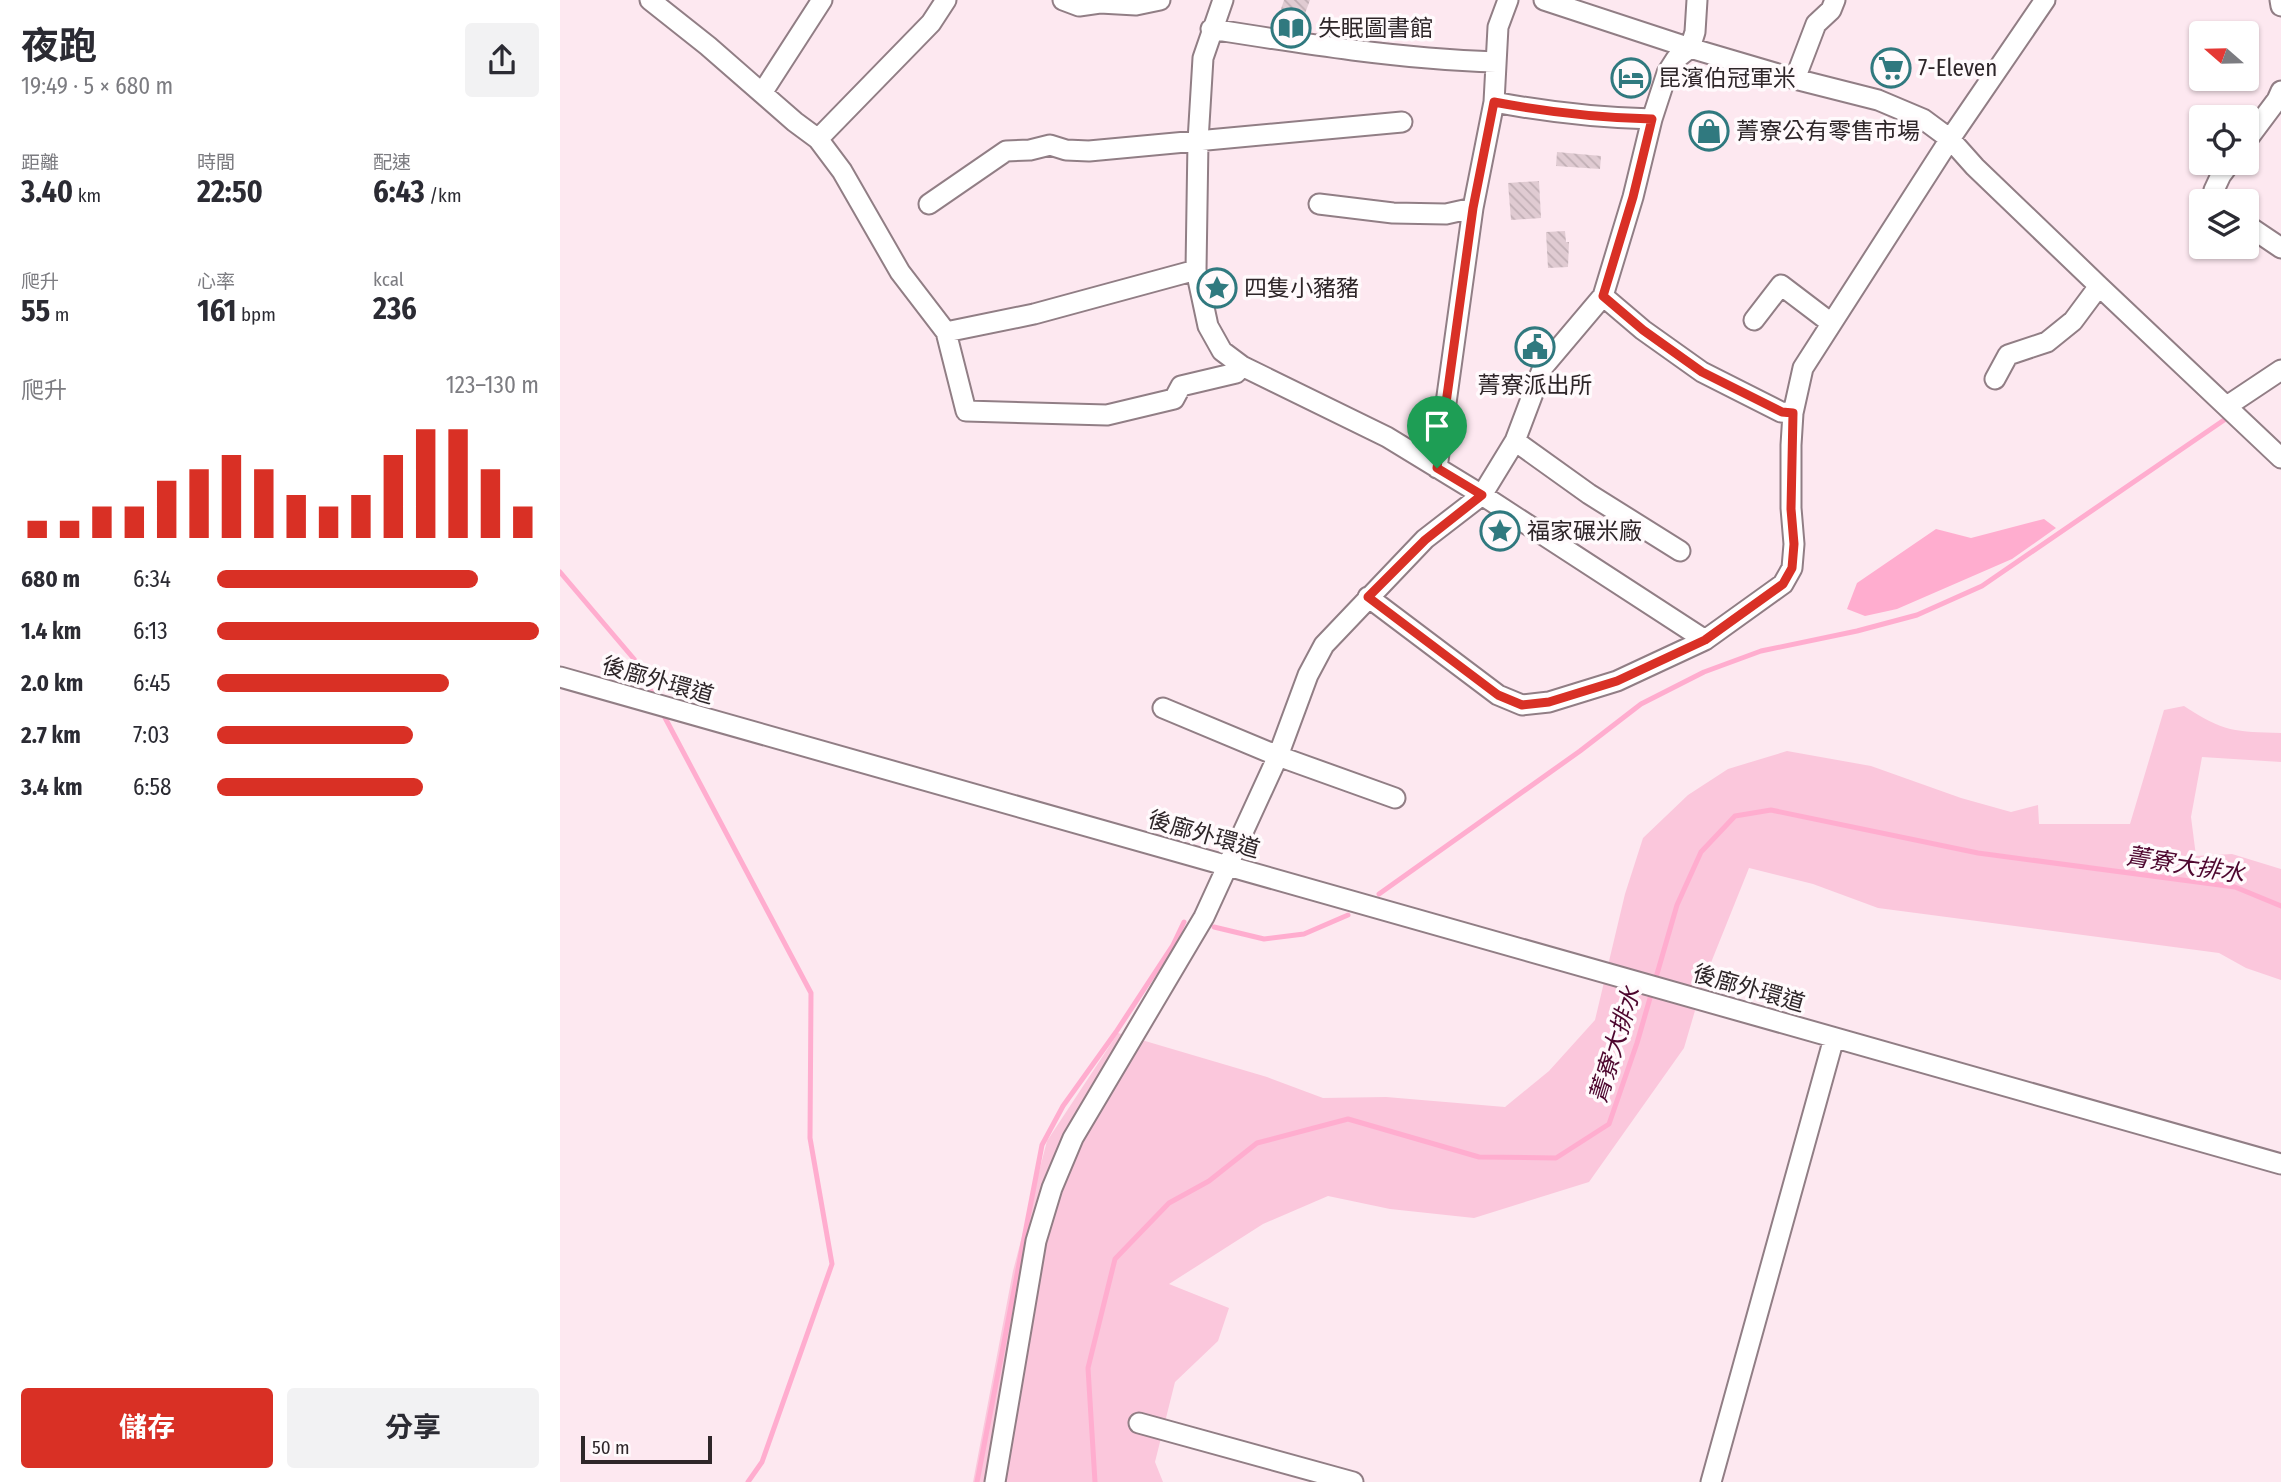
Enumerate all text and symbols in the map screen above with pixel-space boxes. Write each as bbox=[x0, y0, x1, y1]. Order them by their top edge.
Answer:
library icon: 失眠圖書館 bbox=[1270, 7, 1312, 49]
place label: 失眠圖書館 bbox=[1318, 14, 1433, 42]
north arrow bbox=[2189, 21, 2259, 91]
map controls bbox=[2189, 21, 2259, 259]
text: 夜跑 bbox=[21, 23, 97, 69]
button: share bbox=[465, 23, 539, 97]
supermarket icon: 7-Eleven bbox=[1870, 47, 1912, 89]
place label: 7-Eleven bbox=[1918, 54, 1997, 82]
hotel icon: 昆濱伯冠軍米 bbox=[1610, 57, 1652, 99]
place label: 昆濱伯冠軍米 bbox=[1658, 64, 1796, 92]
text: 19:49 · 5 × 680 m bbox=[21, 72, 173, 100]
button: locate bbox=[2189, 105, 2259, 175]
shop icon: 菁寮公有零售市場 bbox=[1688, 110, 1730, 152]
place label: 菁寮公有零售市場 bbox=[1736, 117, 1920, 145]
text: 距離 bbox=[21, 151, 59, 174]
text: 時間 bbox=[197, 151, 235, 174]
text: 配速 bbox=[373, 151, 411, 174]
text: 3.40 bbox=[21, 174, 73, 210]
text: 22:50 bbox=[197, 174, 263, 210]
text: 6:43 bbox=[373, 174, 425, 210]
text: km bbox=[73, 184, 101, 207]
text: /km bbox=[425, 184, 462, 207]
button: layers bbox=[2189, 189, 2259, 259]
place icon: 四隻小豬豬 bbox=[1196, 267, 1238, 309]
text: kcal bbox=[373, 268, 404, 291]
text: 爬升 bbox=[21, 270, 59, 293]
text: 心率 bbox=[197, 270, 235, 293]
place label: 四隻小豬豬 bbox=[1244, 274, 1359, 302]
text: 236 bbox=[373, 291, 417, 327]
text: 55 bbox=[21, 293, 50, 329]
text: 161 bbox=[197, 293, 237, 329]
text: m bbox=[50, 303, 69, 326]
text: bpm bbox=[237, 303, 276, 326]
public building icon: 菁寮派出所 bbox=[1514, 326, 1556, 368]
text: 123–130 m bbox=[446, 371, 539, 399]
place label: 菁寮派出所 bbox=[1478, 371, 1593, 399]
text: 爬升 bbox=[21, 376, 67, 404]
pin bbox=[1407, 396, 1467, 468]
icon: arrive bbox=[1418, 407, 1456, 445]
place icon: 福家碾米廠 bbox=[1479, 510, 1521, 552]
place label: 福家碾米廠 bbox=[1527, 517, 1642, 545]
text: 680 m bbox=[21, 565, 80, 593]
text: 6:34 bbox=[133, 565, 171, 593]
text: 1.4 km bbox=[21, 617, 81, 645]
text: 6:13 bbox=[133, 617, 168, 645]
street label: 後廍外環道 bbox=[599, 651, 717, 709]
text: 2.0 km bbox=[21, 669, 83, 697]
text: 6:45 bbox=[133, 669, 171, 697]
text: 2.7 km bbox=[21, 721, 81, 749]
text: 7:03 bbox=[133, 721, 169, 749]
text: 3.4 km bbox=[21, 773, 83, 801]
text: 6:58 bbox=[133, 773, 171, 801]
street label: 後廍外環道 bbox=[1145, 805, 1263, 863]
water label: 菁寮大排水 bbox=[2124, 842, 2247, 888]
street label: 後廍外環道 bbox=[1690, 959, 1808, 1017]
water label: 菁寮大排水 bbox=[1584, 983, 1646, 1106]
button: 儲存 bbox=[21, 1388, 273, 1468]
button: 分享 bbox=[287, 1388, 539, 1468]
scale bar bbox=[581, 1433, 712, 1465]
text: 50 m bbox=[592, 1436, 630, 1459]

